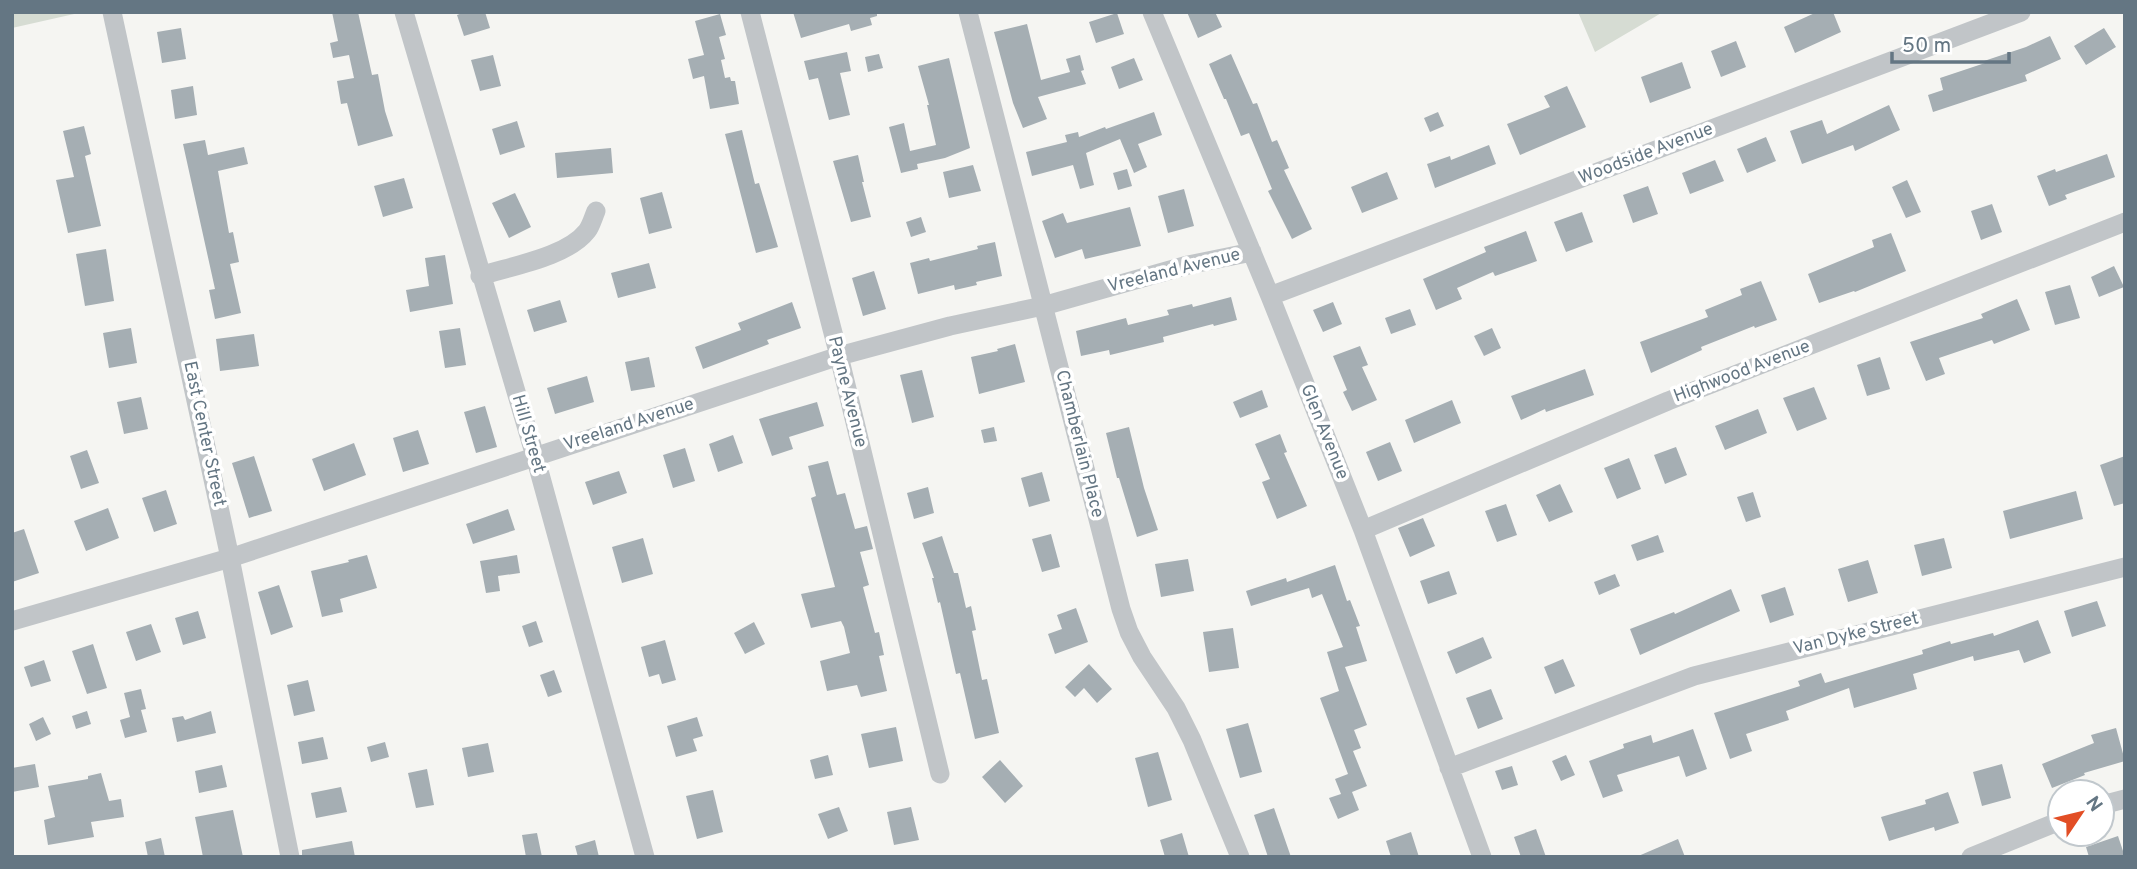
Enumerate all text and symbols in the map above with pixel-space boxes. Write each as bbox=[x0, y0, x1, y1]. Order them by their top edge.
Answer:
scale bar bbox=[1892, 21, 2009, 65]
text: 50 m bbox=[1902, 33, 1951, 60]
street label: Woodside Avenue bbox=[1576, 118, 1716, 190]
street label: Vreeland Avenue bbox=[1105, 243, 1243, 299]
street label: Payne Avenue bbox=[822, 334, 872, 450]
street label: Highwood Avenue bbox=[1670, 335, 1814, 409]
street label: East Center Street bbox=[177, 359, 231, 509]
street label: Chamberlain Place bbox=[1049, 368, 1109, 520]
street label: Glen Avenue bbox=[1294, 381, 1354, 483]
street label: Hill Street bbox=[506, 392, 550, 476]
street label: Vreeland Avenue bbox=[561, 393, 697, 457]
street label: Van Dyke Street bbox=[1791, 607, 1921, 661]
north arrow bbox=[2046, 778, 2116, 848]
text: N bbox=[2080, 792, 2107, 817]

